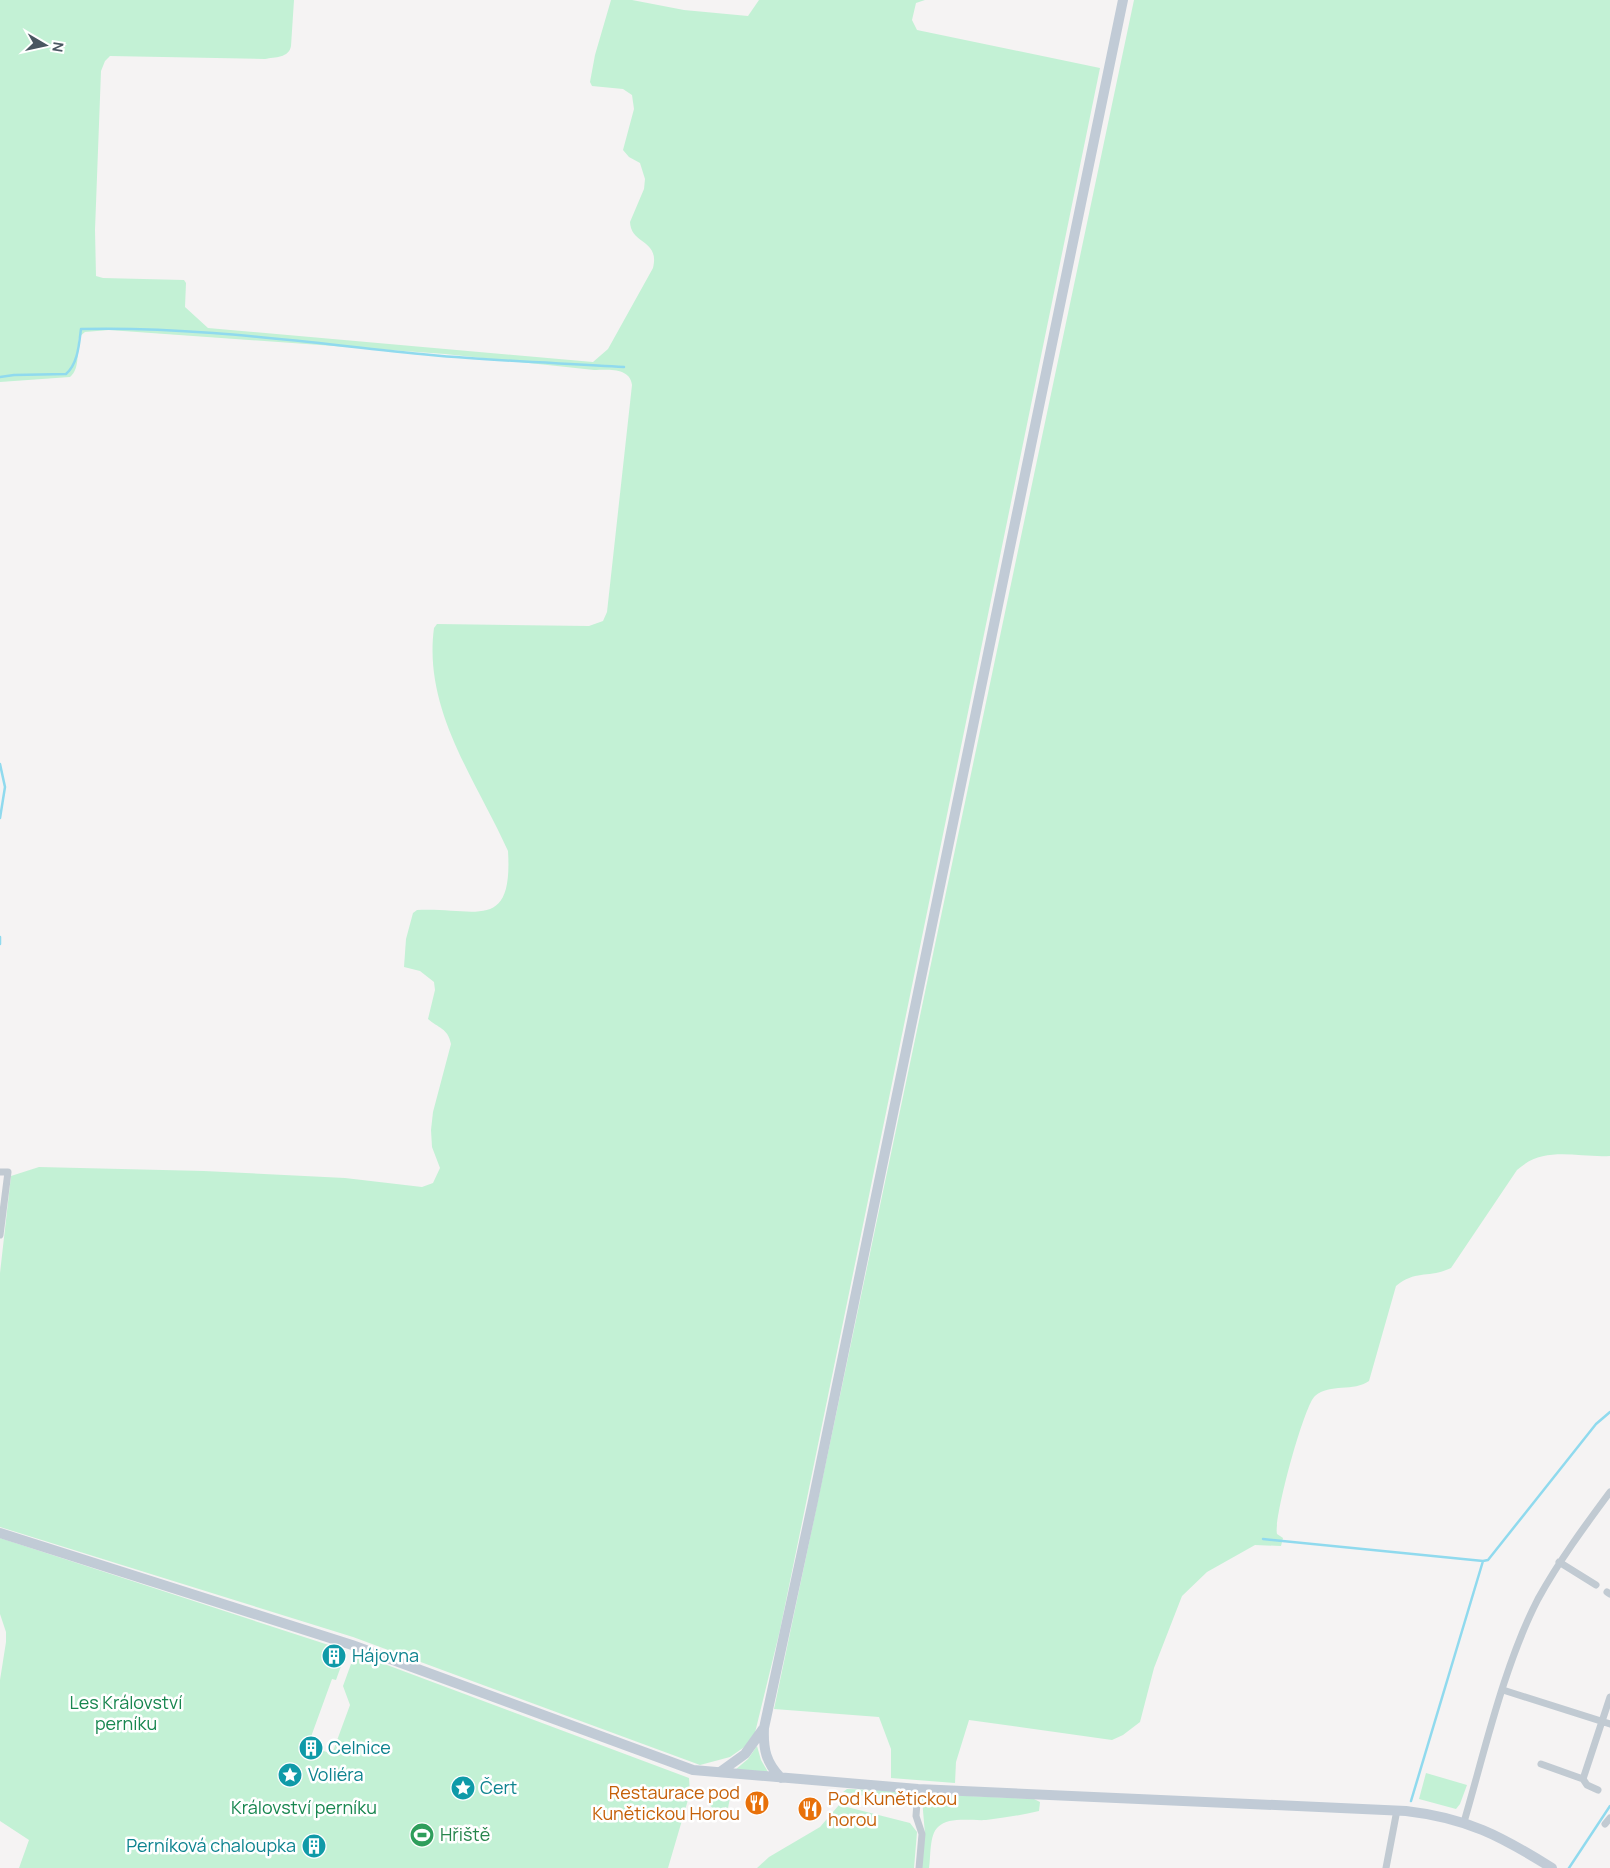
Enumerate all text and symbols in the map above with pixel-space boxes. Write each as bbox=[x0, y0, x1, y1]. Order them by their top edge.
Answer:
north arrow bbox=[20, 20, 70, 70]
text: N bbox=[48, 41, 69, 54]
building icon: Hájovna bbox=[321, 1643, 347, 1669]
place label: Hájovna bbox=[352, 1643, 419, 1667]
park label: Les Království perníku bbox=[70, 1690, 182, 1735]
building icon: Celnice bbox=[298, 1735, 324, 1761]
place label: Celnice bbox=[328, 1735, 391, 1759]
place icon: Voliéra bbox=[277, 1762, 303, 1788]
place label: Voliéra bbox=[308, 1762, 364, 1786]
place icon: Čert bbox=[450, 1775, 476, 1801]
place label: Čert bbox=[480, 1775, 517, 1799]
place label: Restaurace pod Kunětickou Horou bbox=[592, 1780, 740, 1825]
place label: Pod Kunětickou horou bbox=[828, 1786, 957, 1831]
restaurant icon: Restaurace pod Kunětickou Horou bbox=[744, 1790, 770, 1816]
park label: Království perníku bbox=[231, 1795, 377, 1819]
restaurant icon: Pod Kunětickou horou bbox=[797, 1796, 823, 1822]
sports icon: Hřiště bbox=[409, 1822, 435, 1848]
place label: Hřiště bbox=[440, 1822, 490, 1846]
place label: Perníková chaloupka bbox=[126, 1833, 296, 1857]
building icon: Perníková chaloupka bbox=[301, 1833, 327, 1859]

